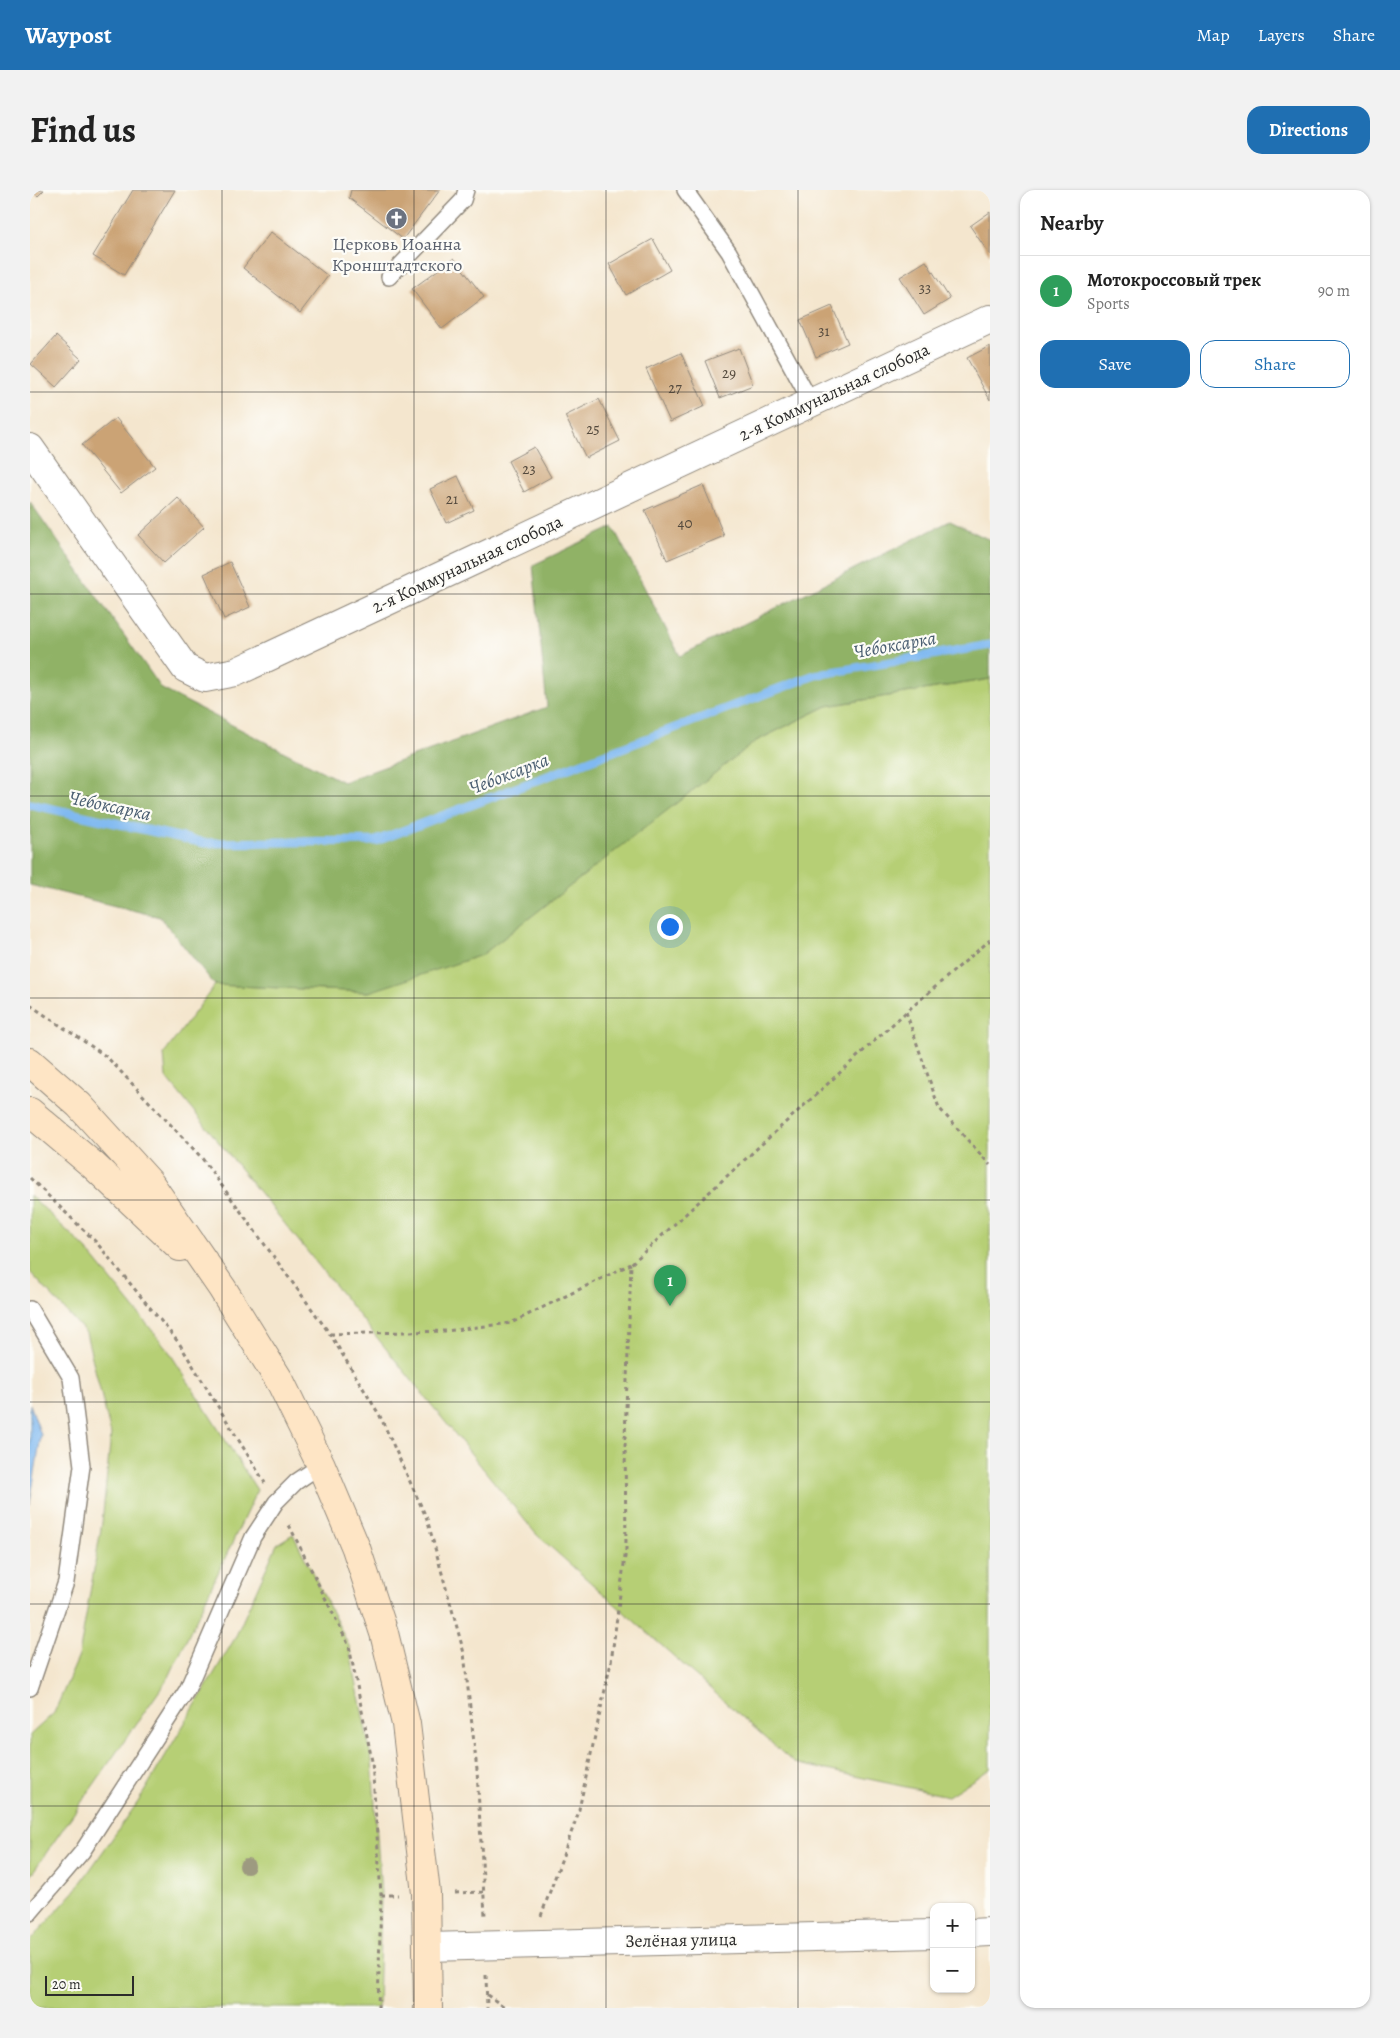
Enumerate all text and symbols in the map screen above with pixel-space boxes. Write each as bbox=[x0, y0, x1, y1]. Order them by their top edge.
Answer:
text: Waypost bbox=[25, 19, 112, 51]
text: Map bbox=[1197, 23, 1230, 47]
text: Layers bbox=[1258, 23, 1305, 47]
text: Share bbox=[1333, 23, 1375, 47]
text: Find us bbox=[30, 106, 136, 154]
button: Directions bbox=[1247, 106, 1370, 154]
church icon: Церковь Иоанна Кронштадтского bbox=[385, 207, 409, 231]
text: Nearby bbox=[1040, 209, 1103, 237]
place label: Церковь Иоанна Кронштадтского bbox=[332, 232, 462, 277]
text: Мотокроссовый трек bbox=[1087, 267, 1261, 293]
house number: 33 bbox=[919, 278, 931, 298]
text: 1 bbox=[1053, 280, 1059, 302]
text: 90 m bbox=[1318, 280, 1350, 302]
text: Sports bbox=[1087, 293, 1130, 315]
house number: 31 bbox=[818, 321, 830, 341]
street label: 2-я Коммунальная слобода bbox=[735, 337, 934, 447]
button: Save bbox=[1040, 340, 1190, 388]
button: Share bbox=[1200, 340, 1350, 388]
house number: 29 bbox=[722, 363, 736, 383]
house number: 27 bbox=[668, 378, 682, 398]
house number: 25 bbox=[586, 419, 600, 439]
house number: 23 bbox=[522, 459, 536, 479]
house number: 21 bbox=[446, 489, 458, 509]
street label: 2-я Коммунальная слобода bbox=[368, 509, 567, 619]
house number: 40 bbox=[678, 513, 692, 533]
water label: Чебоксарка bbox=[852, 625, 938, 665]
water label: Чебоксарка bbox=[466, 747, 553, 801]
water label: Чебоксарка bbox=[67, 785, 154, 827]
your location bbox=[657, 914, 683, 940]
pin: 1 bbox=[654, 1265, 686, 1306]
map controls bbox=[930, 1903, 975, 1993]
button: + bbox=[930, 1903, 975, 1948]
street label: Зелёная улица bbox=[625, 1927, 738, 1953]
button: − bbox=[930, 1948, 975, 1993]
scale bar bbox=[45, 1973, 134, 1996]
text: 20 m bbox=[52, 1975, 81, 1994]

